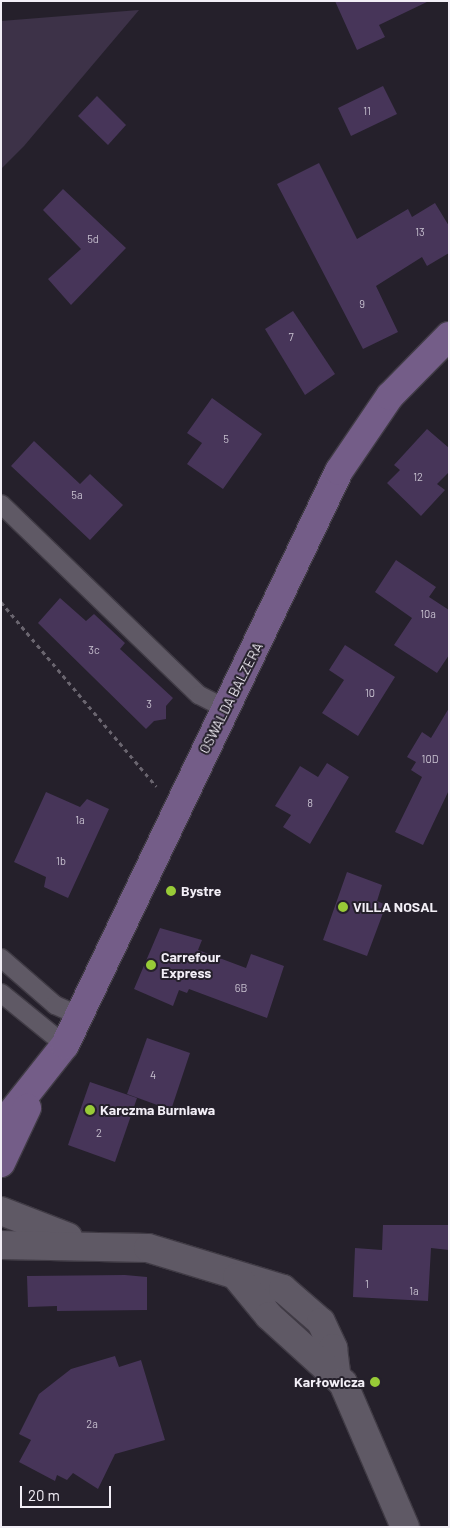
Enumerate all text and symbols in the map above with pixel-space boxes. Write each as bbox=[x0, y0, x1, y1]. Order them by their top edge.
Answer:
house number: 11 bbox=[363, 104, 371, 118]
house number: 13 bbox=[415, 225, 425, 239]
house number: 5d bbox=[87, 232, 99, 246]
house number: 9 bbox=[359, 297, 365, 311]
house number: 7 bbox=[288, 330, 294, 344]
house number: 5 bbox=[223, 432, 229, 446]
house number: 12 bbox=[413, 470, 423, 484]
house number: 5a bbox=[71, 488, 83, 502]
house number: 10a bbox=[420, 607, 436, 621]
street label: OSWALDA BALZERA bbox=[196, 640, 266, 756]
house number: 3c bbox=[88, 643, 100, 657]
house number: 10 bbox=[365, 686, 375, 700]
house number: 3 bbox=[146, 697, 152, 711]
house number: 10D bbox=[422, 752, 438, 766]
house number: 8 bbox=[307, 796, 313, 810]
house number: 1a bbox=[75, 813, 85, 827]
house number: 1b bbox=[56, 854, 66, 868]
place label: Bystre bbox=[181, 883, 221, 899]
marker: Bystre bbox=[165, 885, 177, 897]
place label: VILLA NOSAL bbox=[353, 899, 438, 915]
marker: VILLA NOSAL bbox=[337, 901, 349, 913]
place label: Carrefour Express bbox=[161, 949, 221, 982]
marker: Carrefour Express bbox=[145, 959, 157, 971]
house number: 6B bbox=[235, 981, 247, 995]
house number: 4 bbox=[150, 1068, 156, 1082]
place label: Karczma Burniawa bbox=[100, 1102, 215, 1118]
marker: Karczma Burniawa bbox=[84, 1104, 96, 1116]
house number: 2 bbox=[96, 1126, 102, 1140]
house number: 1 bbox=[365, 1277, 369, 1291]
house number: 1a bbox=[409, 1284, 419, 1298]
place label: Karłowicza bbox=[294, 1374, 365, 1390]
marker: Karłowicza bbox=[369, 1376, 381, 1388]
house number: 2a bbox=[86, 1417, 98, 1431]
scale bar bbox=[22, 1476, 114, 1508]
text: 20 m bbox=[28, 1486, 60, 1504]

